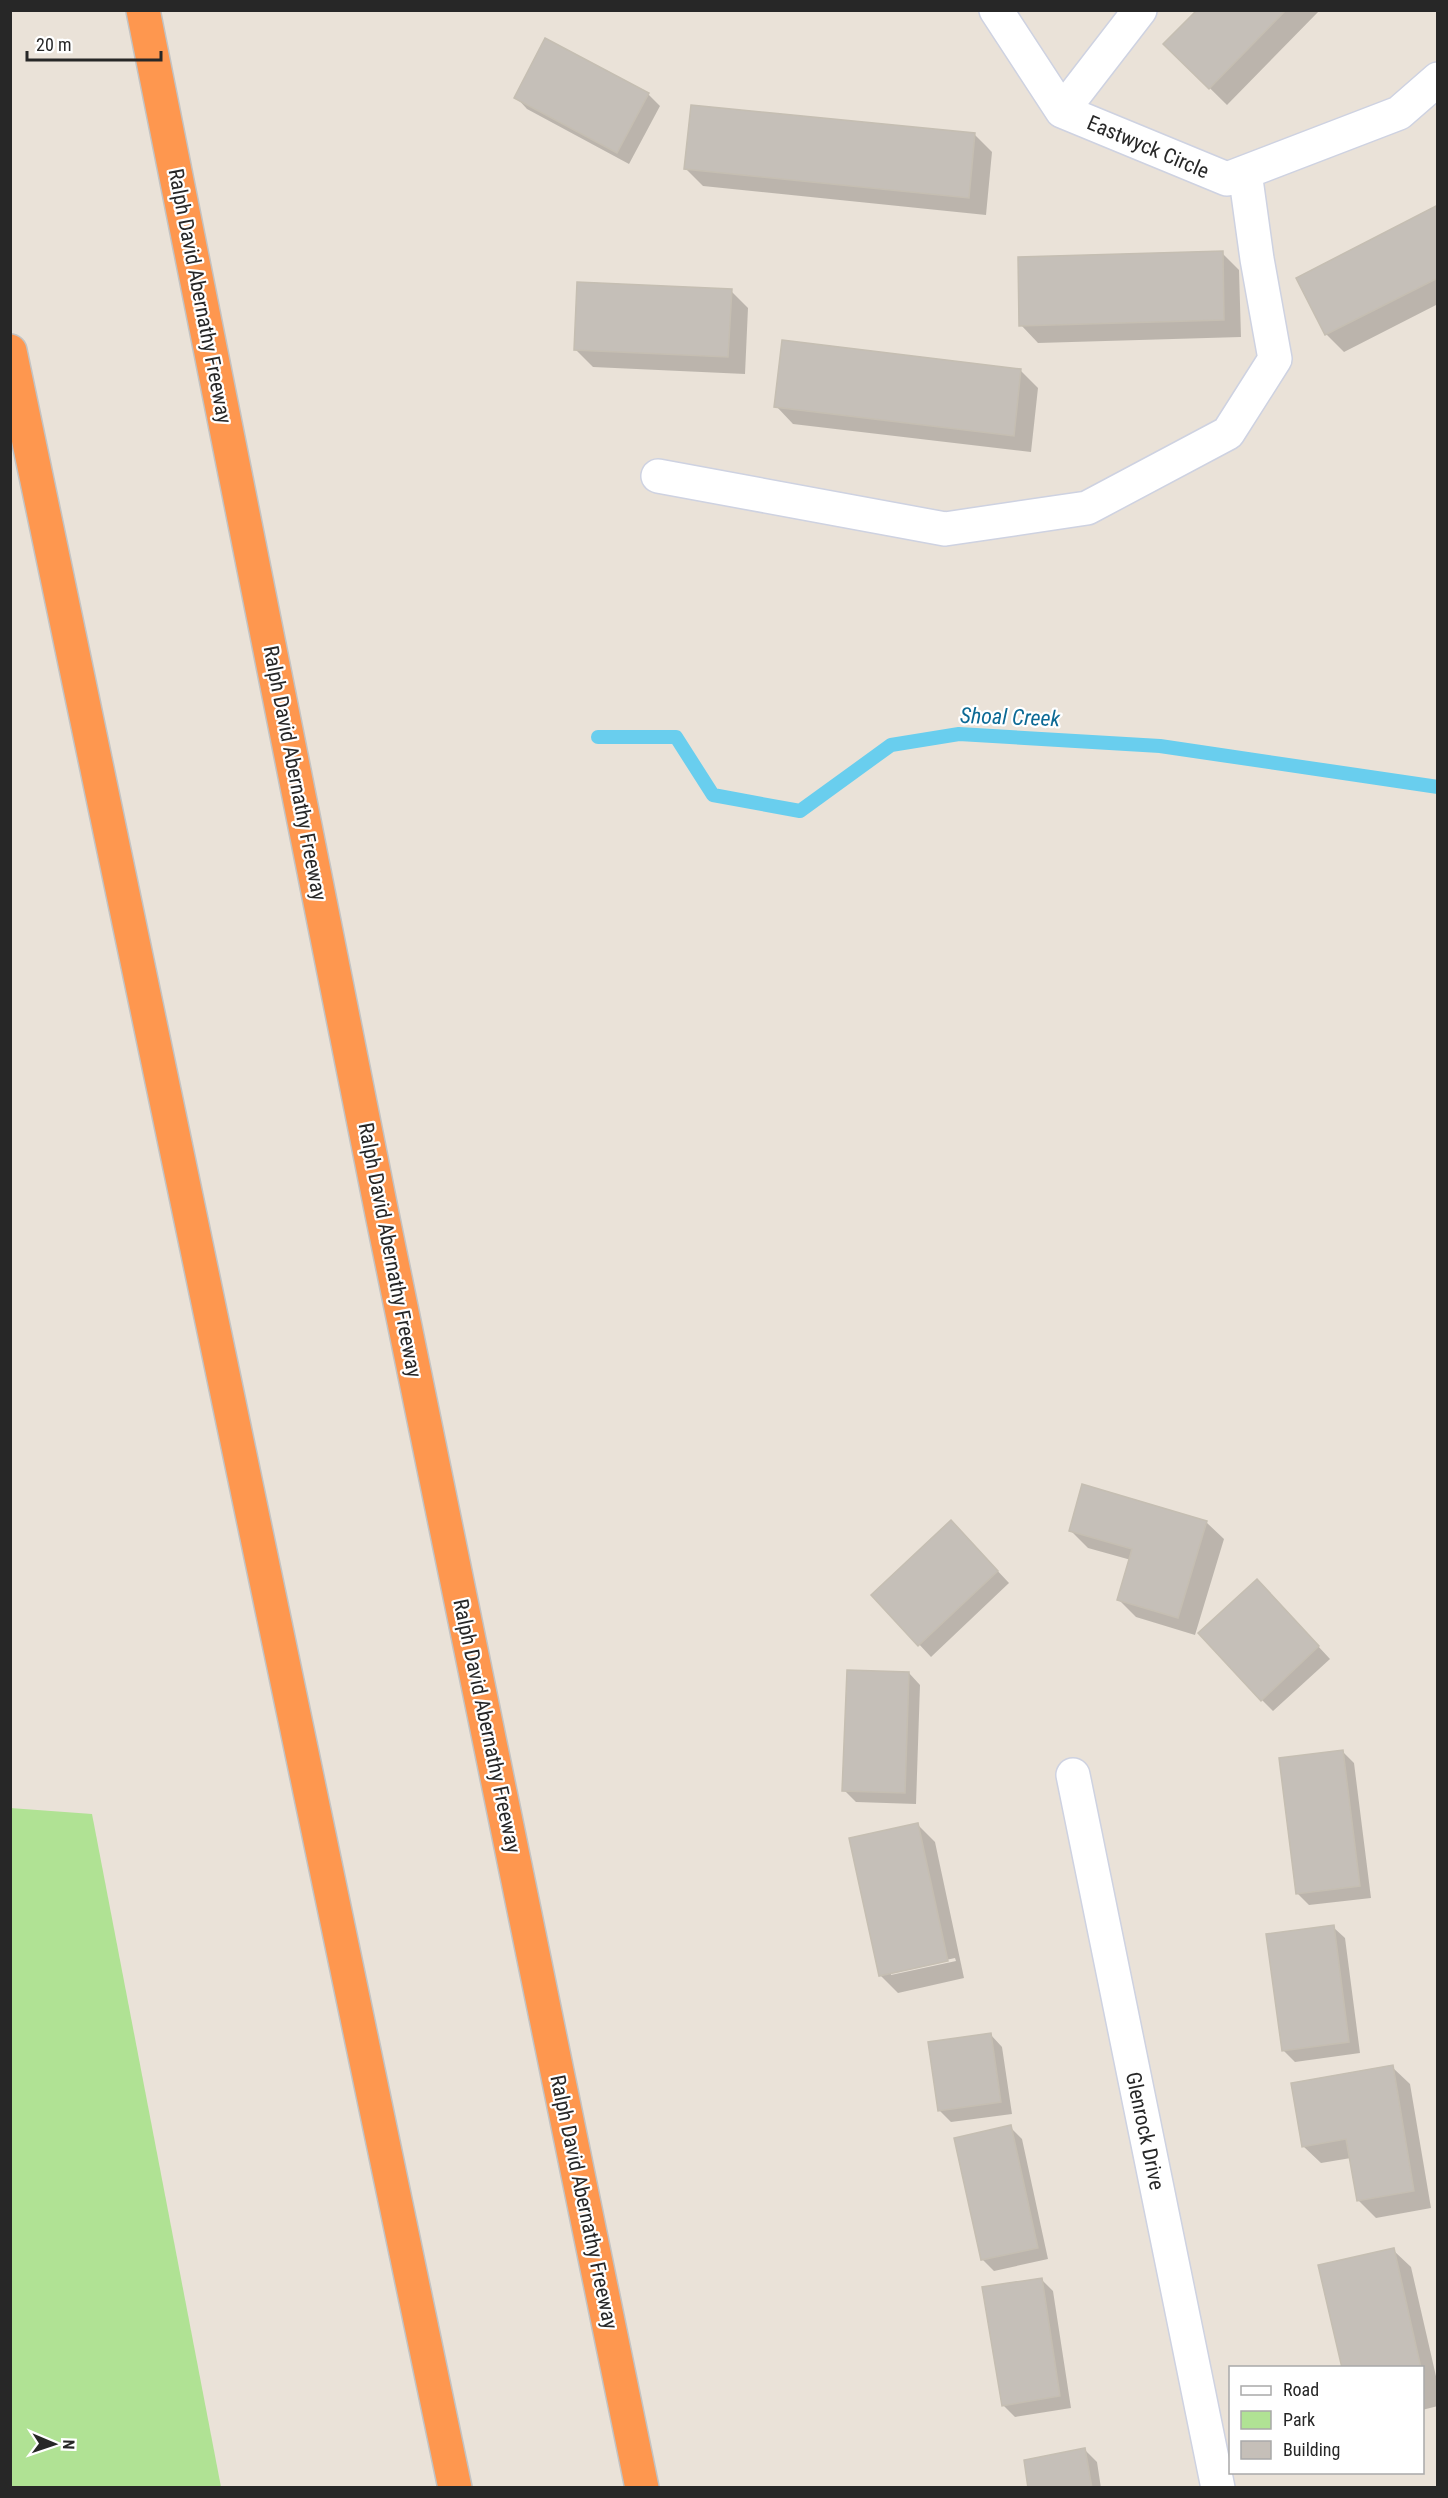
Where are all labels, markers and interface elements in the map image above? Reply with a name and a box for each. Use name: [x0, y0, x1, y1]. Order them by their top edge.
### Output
scale bar: [27, 24, 160, 62]
text: 20 m: [36, 34, 71, 55]
street label: Eastwyck Circle: [1084, 111, 1213, 183]
street label: Ralph David Abernathy Freeway: [163, 167, 237, 426]
street label: Ralph David Abernathy Freeway: [258, 644, 332, 903]
water label: Shoal Creek: [959, 703, 1061, 731]
street label: Ralph David Abernathy Freeway: [353, 1121, 427, 1380]
street label: Ralph David Abernathy Freeway: [448, 1597, 526, 1855]
street label: Glenrock Drive: [1121, 2070, 1169, 2192]
street label: Ralph David Abernathy Freeway: [545, 2073, 623, 2331]
legend: [1229, 2366, 1424, 2474]
text: Road: [1283, 2379, 1319, 2400]
text: Park: [1283, 2409, 1315, 2430]
north arrow: [24, 2414, 84, 2474]
text: N: [59, 2439, 78, 2450]
text: Building: [1283, 2439, 1340, 2460]

